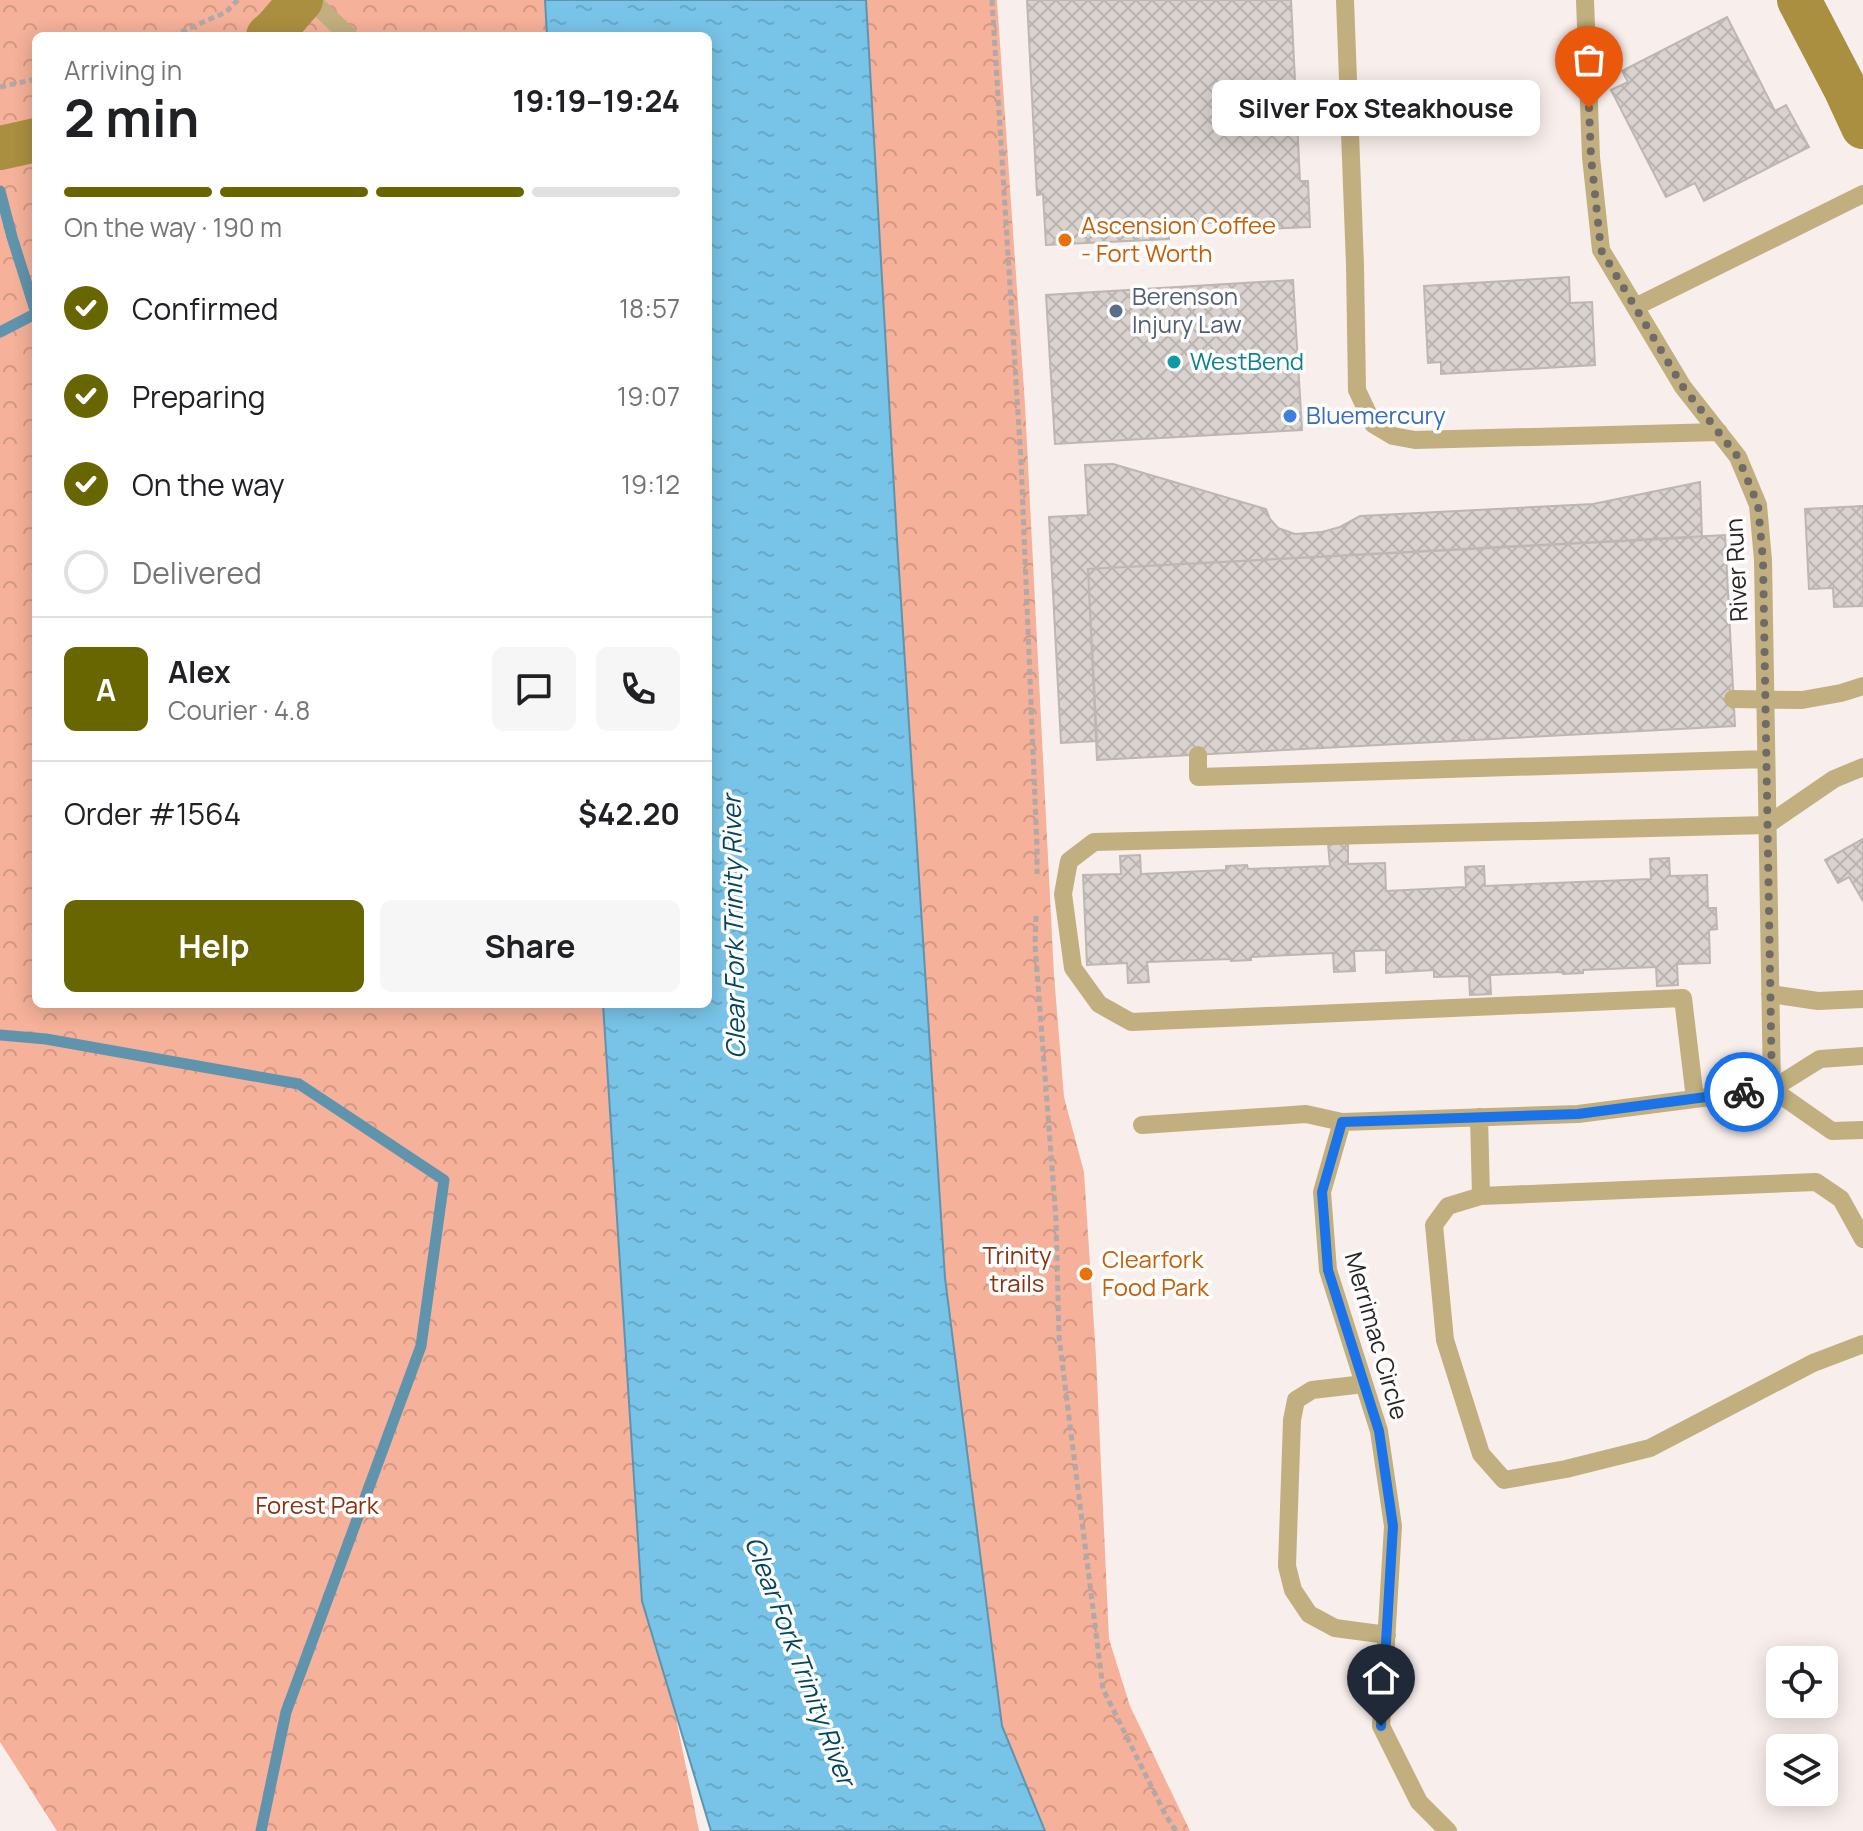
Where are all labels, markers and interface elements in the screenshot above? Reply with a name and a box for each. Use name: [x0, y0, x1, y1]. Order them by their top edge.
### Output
pin: [1555, 26, 1623, 108]
icon: bag: [1567, 38, 1611, 82]
text: Arriving in: [64, 52, 182, 88]
text: 19:19–19:24: [513, 80, 680, 121]
callout: Silver Fox Steakhouse: [1213, 80, 1541, 136]
text: 2 min: [64, 82, 199, 153]
text: Silver Fox Steakhouse: [1238, 90, 1514, 126]
place label: Ascension Coffee - Fort Worth: [1081, 208, 1276, 269]
text: On the way · 190 m: [64, 209, 282, 245]
marker: Ascension Coffee - Fort Worth: [1056, 231, 1074, 249]
place label: Berenson Injury Law: [1132, 279, 1242, 340]
icon: check: [64, 286, 108, 330]
text: Confirmed: [132, 288, 279, 329]
text: 18:57: [619, 290, 680, 326]
marker: Berenson Injury Law: [1107, 302, 1125, 320]
place label: WestBend: [1190, 344, 1304, 377]
marker: WestBend: [1165, 353, 1183, 371]
icon: check: [64, 374, 108, 418]
text: Preparing: [132, 376, 266, 417]
text: 19:07: [617, 378, 680, 414]
place label: Bluemercury: [1306, 398, 1446, 431]
marker: Bluemercury: [1281, 407, 1299, 425]
icon: check: [64, 462, 108, 506]
text: On the way: [132, 464, 285, 505]
text: 19:12: [621, 466, 680, 502]
street label: River Run: [1716, 517, 1755, 623]
text: Delivered: [132, 552, 262, 593]
button: chat: [492, 647, 576, 731]
button: phone: [596, 647, 680, 731]
text: Alex: [168, 651, 231, 692]
text: A: [96, 669, 116, 710]
text: Courier · 4.8: [168, 692, 310, 728]
water label: Clear Fork Trinity River: [713, 791, 753, 1059]
text: Order #1564: [64, 793, 241, 834]
text: $42.20: [578, 793, 680, 834]
button: Help: [64, 900, 364, 992]
button: Share: [380, 900, 680, 992]
courier: [1704, 1052, 1784, 1132]
icon: bike: [1722, 1070, 1766, 1114]
park label: Trinity trails: [982, 1238, 1052, 1299]
place label: Clearfork Food Park: [1102, 1242, 1210, 1303]
street label: Merrimac Circle: [1338, 1248, 1417, 1423]
marker: Clearfork Food Park: [1077, 1265, 1095, 1283]
park label: Forest Park: [255, 1488, 380, 1521]
water label: Clear Fork Trinity River: [737, 1531, 866, 1794]
pin: [1347, 1644, 1415, 1726]
map controls: [1766, 1646, 1838, 1806]
button: locate: [1766, 1646, 1838, 1718]
icon: home: [1359, 1656, 1403, 1700]
button: layers: [1766, 1734, 1838, 1806]

